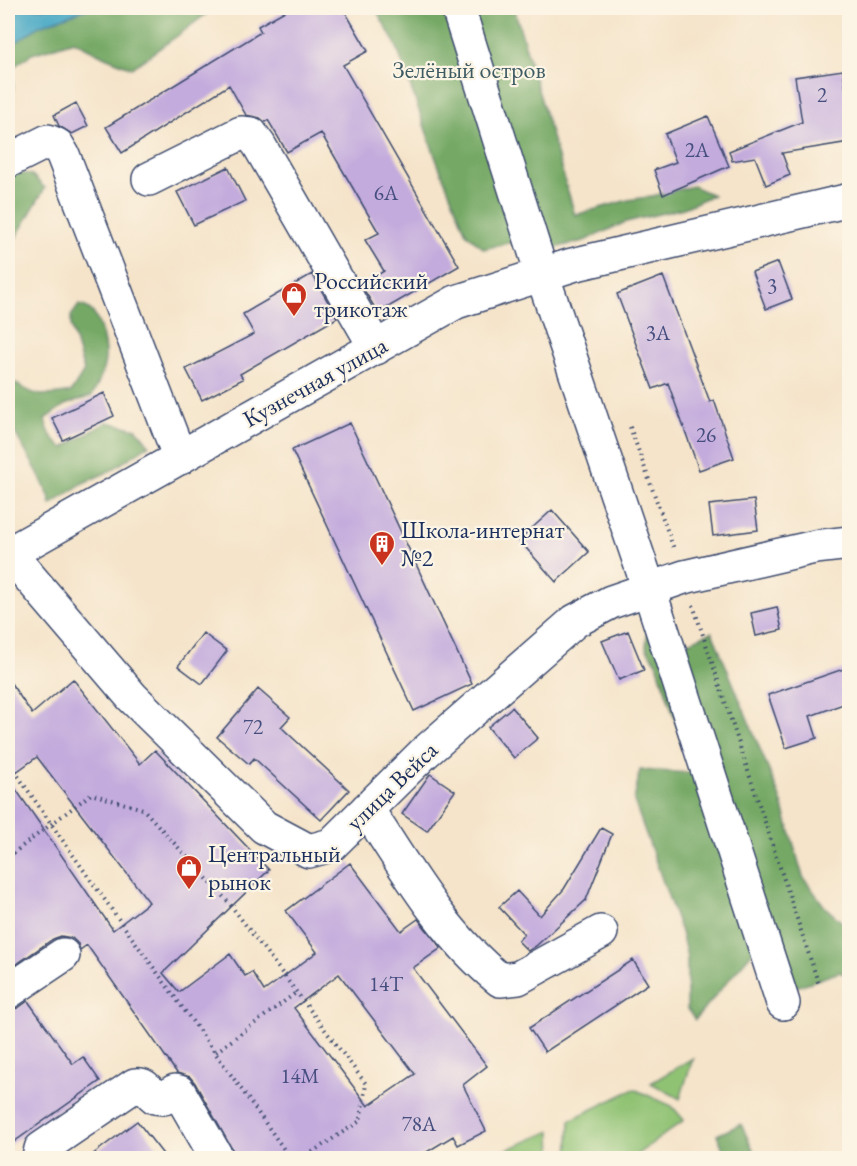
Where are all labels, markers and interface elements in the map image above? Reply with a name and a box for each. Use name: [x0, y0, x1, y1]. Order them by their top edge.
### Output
park label: Зелёный остров: [392, 54, 546, 85]
house number: 2: [817, 81, 827, 108]
house number: 2А: [685, 136, 710, 163]
house number: 6А: [374, 179, 399, 206]
place label: Российский трикотаж: [314, 265, 429, 324]
house number: 3: [767, 272, 777, 299]
shop icon: Российский трикотаж: [279, 280, 309, 318]
house number: 3А: [646, 319, 671, 346]
street label: Кузнечная улица: [237, 329, 393, 434]
house number: 26: [696, 421, 716, 448]
place label: Школа-интернат №2: [401, 514, 565, 573]
building icon: Школа-интернат №2: [367, 529, 397, 567]
house number: 72: [243, 713, 263, 740]
street label: улица Вейса: [339, 734, 444, 837]
place label: Центральный рынок: [208, 838, 341, 897]
shop icon: Центральный рынок: [174, 853, 204, 891]
house number: 14Т: [369, 970, 404, 997]
house number: 14М: [280, 1062, 320, 1089]
house number: 78А: [402, 1110, 437, 1137]

